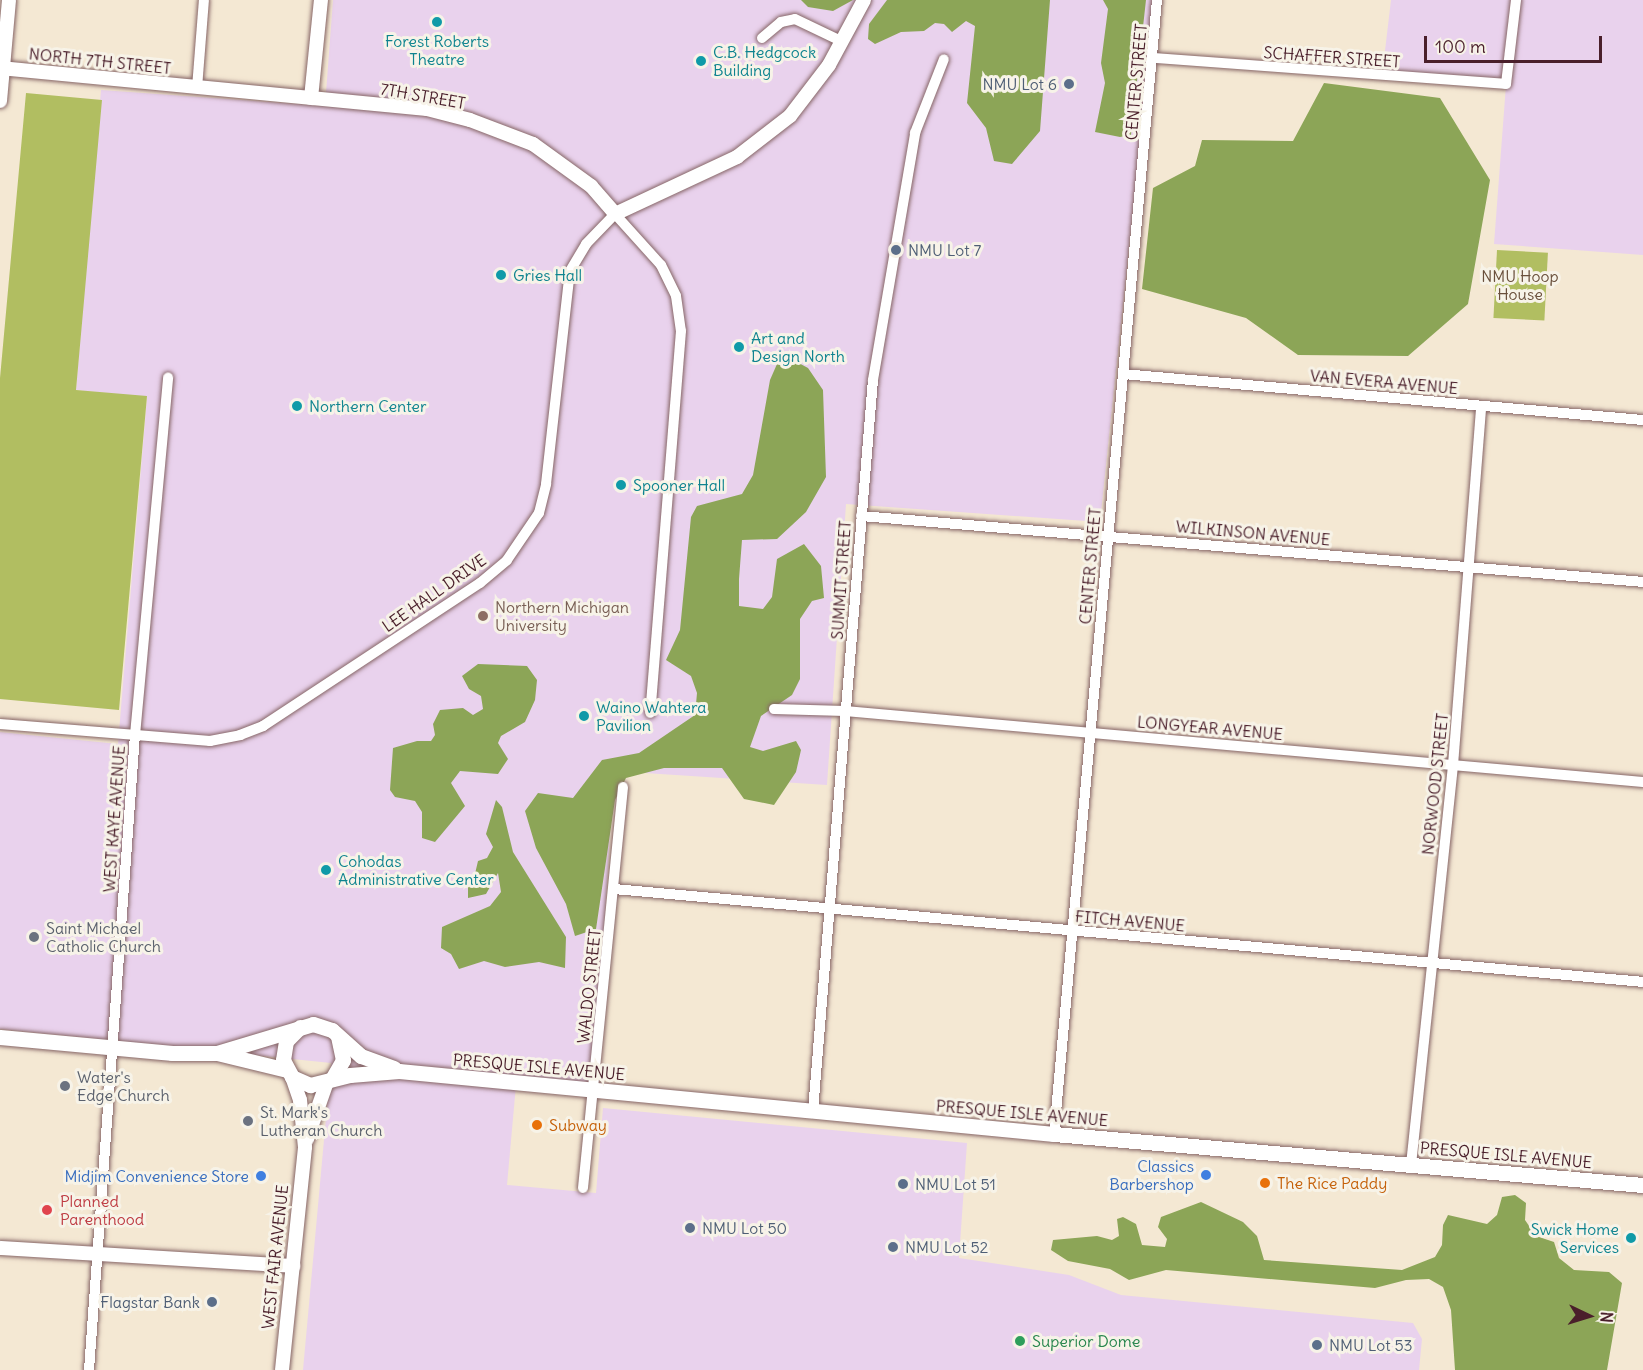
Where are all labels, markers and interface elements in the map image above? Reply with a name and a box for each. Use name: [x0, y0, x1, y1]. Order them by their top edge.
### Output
marker: Forest Roberts Theatre: [430, 15, 444, 29]
street label: CENTER STREET: [1121, 23, 1151, 141]
scale bar: [1427, 24, 1606, 62]
place label: Forest Roberts Theatre: [385, 31, 489, 69]
text: 100 m: [1435, 35, 1486, 58]
place label: C.B. Hedgcock Building: [713, 42, 816, 80]
street label: SCHAFFER STREET: [1263, 43, 1401, 71]
street label: NORTH 7TH STREET: [28, 44, 172, 78]
marker: C.B. Hedgcock Building: [694, 54, 708, 68]
place label: NMU Lot 6: [982, 74, 1057, 94]
marker: NMU Lot 6: [1062, 77, 1076, 91]
street label: 7TH STREET: [379, 79, 467, 113]
place label: NMU Lot 7: [908, 240, 981, 260]
marker: NMU Lot 7: [889, 243, 903, 257]
place label: Gries Hall: [513, 265, 582, 285]
park label: NMU Hoop House: [1481, 266, 1559, 304]
marker: Gries Hall: [494, 268, 508, 282]
place label: Art and Design North: [751, 328, 845, 366]
marker: Art and Design North: [732, 340, 746, 354]
street label: VAN EVERA AVENUE: [1309, 366, 1459, 398]
place label: Northern Center: [309, 396, 427, 416]
marker: Northern Center: [290, 399, 304, 413]
place label: Spooner Hall: [633, 475, 725, 495]
marker: Spooner Hall: [614, 478, 628, 492]
street label: CENTER STREET: [1075, 507, 1105, 625]
street label: WILKINSON AVENUE: [1175, 517, 1331, 549]
street label: SUMMIT STREET: [827, 520, 855, 640]
street label: LEE HALL DRIVE: [378, 550, 490, 636]
place label: Northern Michigan University: [495, 597, 629, 635]
marker: Northern Michigan University: [476, 609, 490, 623]
place label: Waino Wahtera Pavilion: [596, 697, 706, 735]
marker: Waino Wahtera Pavilion: [577, 709, 591, 723]
street label: LONGYEAR AVENUE: [1136, 712, 1284, 744]
street label: NORWOOD STREET: [1418, 712, 1452, 856]
street label: WEST KAYE AVENUE: [99, 745, 129, 893]
place label: Cohodas Administrative Center: [338, 851, 494, 889]
marker: Cohodas Administrative Center: [319, 863, 333, 877]
street label: FITCH AVENUE: [1074, 907, 1186, 935]
place label: Saint Michael Catholic Church: [46, 918, 161, 956]
street label: WALDO STREET: [573, 928, 605, 1044]
marker: Saint Michael Catholic Church: [27, 930, 41, 944]
street label: PRESQUE ISLE AVENUE: [452, 1050, 626, 1084]
place label: Water's Edge Church: [77, 1067, 170, 1105]
marker: Water's Edge Church: [58, 1079, 72, 1093]
street label: PRESQUE ISLE AVENUE: [935, 1096, 1109, 1130]
place label: St. Mark's Lutheran Church: [260, 1102, 382, 1140]
marker: St. Mark's Lutheran Church: [241, 1114, 255, 1128]
place label: Subway: [549, 1115, 607, 1135]
marker: Subway: [530, 1118, 544, 1132]
street label: PRESQUE ISLE AVENUE: [1419, 1138, 1593, 1172]
place label: Classics Barbershop: [1109, 1156, 1194, 1194]
place label: Midjim Convenience Store: [65, 1166, 249, 1186]
marker: Classics Barbershop: [1199, 1168, 1213, 1182]
marker: Midjim Convenience Store: [254, 1169, 268, 1183]
place label: The Rice Paddy: [1277, 1173, 1387, 1193]
place label: NMU Lot 51: [915, 1174, 996, 1194]
marker: The Rice Paddy: [1258, 1176, 1272, 1190]
marker: NMU Lot 51: [896, 1177, 910, 1191]
street label: WEST FAIR AVENUE: [258, 1184, 292, 1330]
place label: Planned Parenthood: [60, 1191, 144, 1229]
marker: Planned Parenthood: [38, 1201, 56, 1219]
place label: NMU Lot 50: [702, 1218, 787, 1238]
place label: Swick Home Services: [1531, 1219, 1619, 1257]
marker: NMU Lot 50: [683, 1221, 697, 1235]
marker: Swick Home Services: [1624, 1231, 1638, 1245]
place label: NMU Lot 52: [905, 1237, 988, 1257]
marker: NMU Lot 52: [886, 1240, 900, 1254]
north arrow: [1559, 1286, 1619, 1346]
place label: Flagstar Bank: [100, 1292, 200, 1312]
marker: Flagstar Bank: [205, 1295, 219, 1309]
text: N: [1597, 1311, 1617, 1323]
place label: Superior Dome: [1032, 1331, 1140, 1351]
marker: Superior Dome: [1013, 1334, 1027, 1348]
place label: NMU Lot 53: [1329, 1335, 1413, 1355]
marker: NMU Lot 53: [1310, 1338, 1324, 1352]

